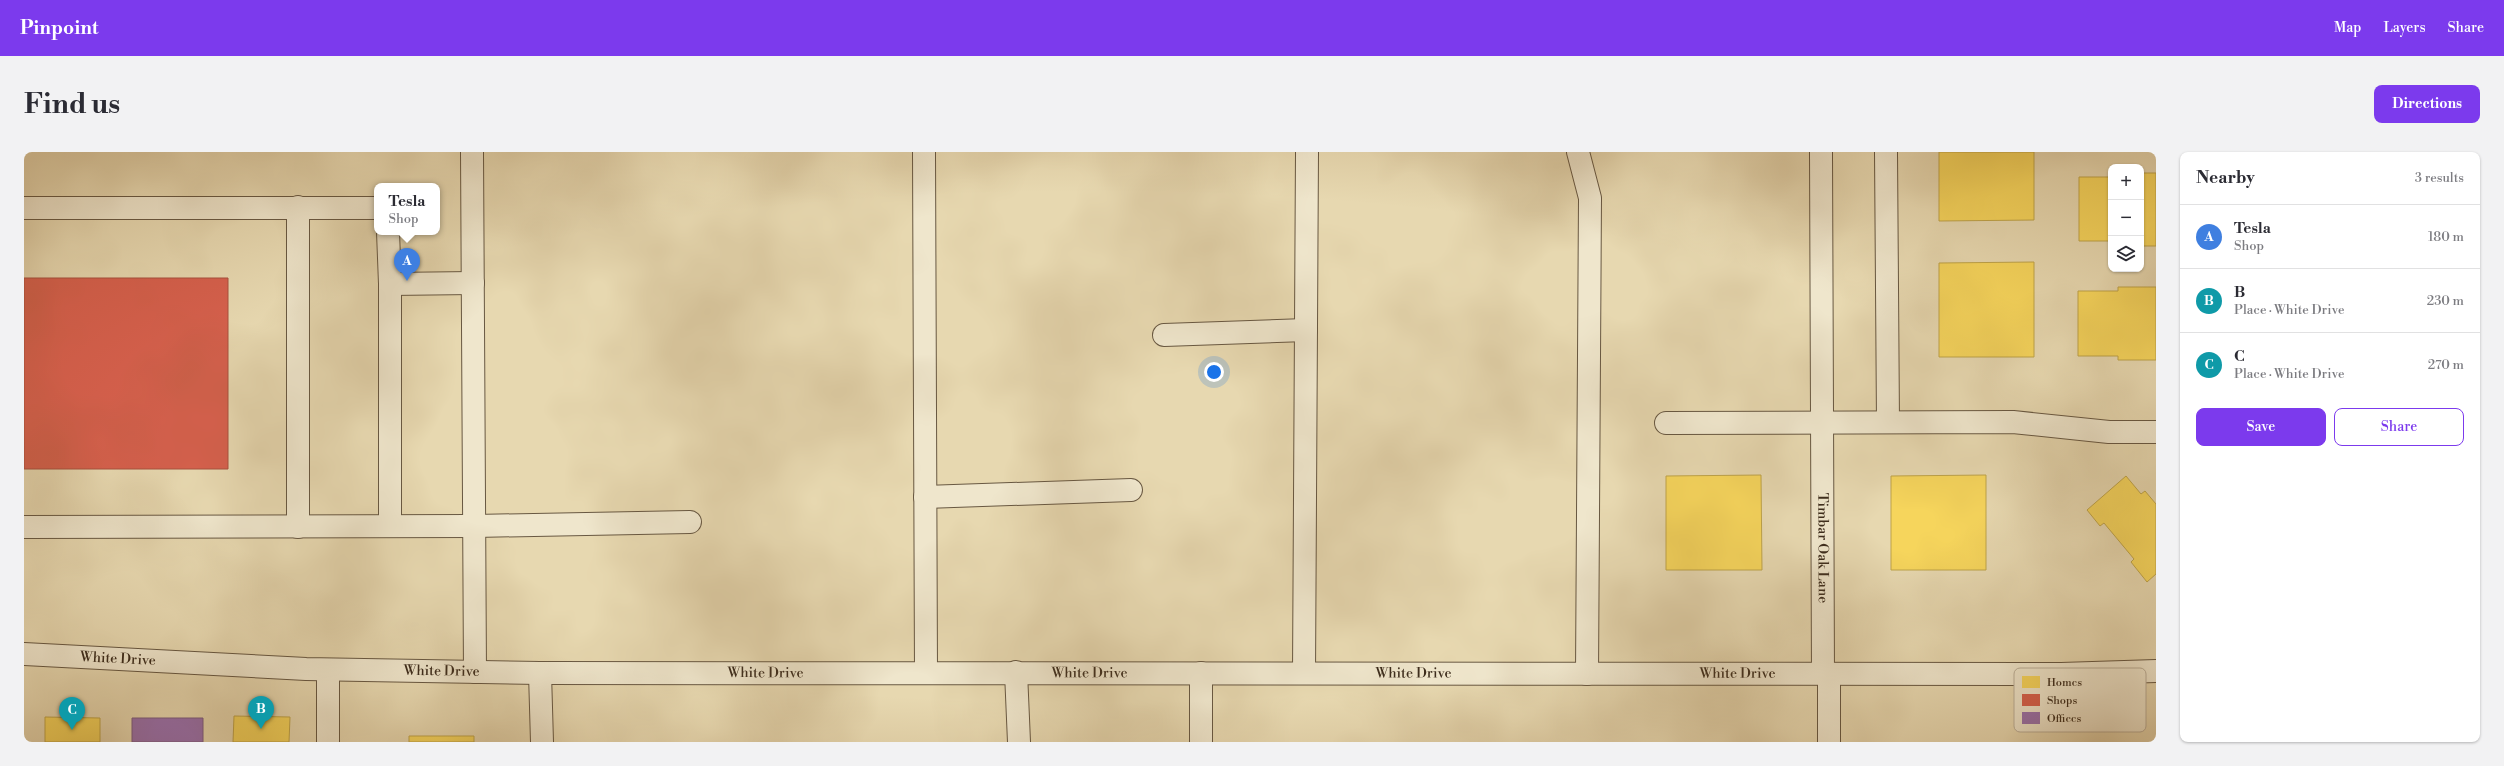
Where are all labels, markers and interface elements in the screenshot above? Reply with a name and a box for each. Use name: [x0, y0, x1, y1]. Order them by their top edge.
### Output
text: Pinpoint: [20, 16, 99, 40]
text: Map: [2334, 19, 2361, 37]
text: Layers: [2383, 19, 2426, 37]
text: Share: [2448, 19, 2484, 37]
button: Directions: [2374, 85, 2480, 123]
text: Find us: [24, 87, 120, 122]
map controls: [2108, 164, 2144, 272]
button: +: [2108, 164, 2144, 200]
text: Nearby: [2196, 167, 2255, 189]
text: 3 results: [2415, 170, 2464, 186]
popup: [374, 183, 440, 235]
text: Tesla: [389, 192, 425, 211]
button: −: [2108, 200, 2144, 236]
text: Shop: [389, 211, 419, 227]
text: Tesla: [2234, 219, 2271, 238]
text: A: [2204, 229, 2214, 245]
text: 180 m: [2428, 229, 2464, 245]
button: layers: [2108, 236, 2144, 272]
text: Shop: [2234, 238, 2264, 254]
pin: A: [394, 248, 420, 281]
text: B: [2234, 283, 2245, 302]
text: B: [2204, 293, 2214, 309]
text: 230 m: [2427, 293, 2464, 309]
text: Place · White Drive: [2234, 302, 2344, 318]
text: C: [2234, 347, 2245, 366]
text: C: [2204, 357, 2214, 373]
text: 270 m: [2428, 357, 2464, 373]
your location: [1204, 362, 1224, 382]
text: Place · White Drive: [2234, 366, 2344, 382]
button: Save: [2196, 408, 2326, 446]
button: Share: [2334, 408, 2464, 446]
street label: Timbar Oak Lane: [1813, 493, 1832, 603]
street label: White Drive: [78, 648, 156, 670]
street label: White Drive: [402, 662, 480, 681]
street label: White Drive: [727, 664, 804, 682]
street label: White Drive: [1051, 664, 1128, 682]
street label: White Drive: [1375, 665, 1452, 683]
street label: White Drive: [1699, 665, 1776, 683]
legend: [2014, 668, 2146, 732]
text: Homes: [2047, 676, 2082, 690]
text: Shops: [2047, 694, 2077, 708]
pin: B: [248, 696, 274, 729]
pin: C: [59, 697, 85, 730]
text: Offices: [2047, 712, 2082, 726]

